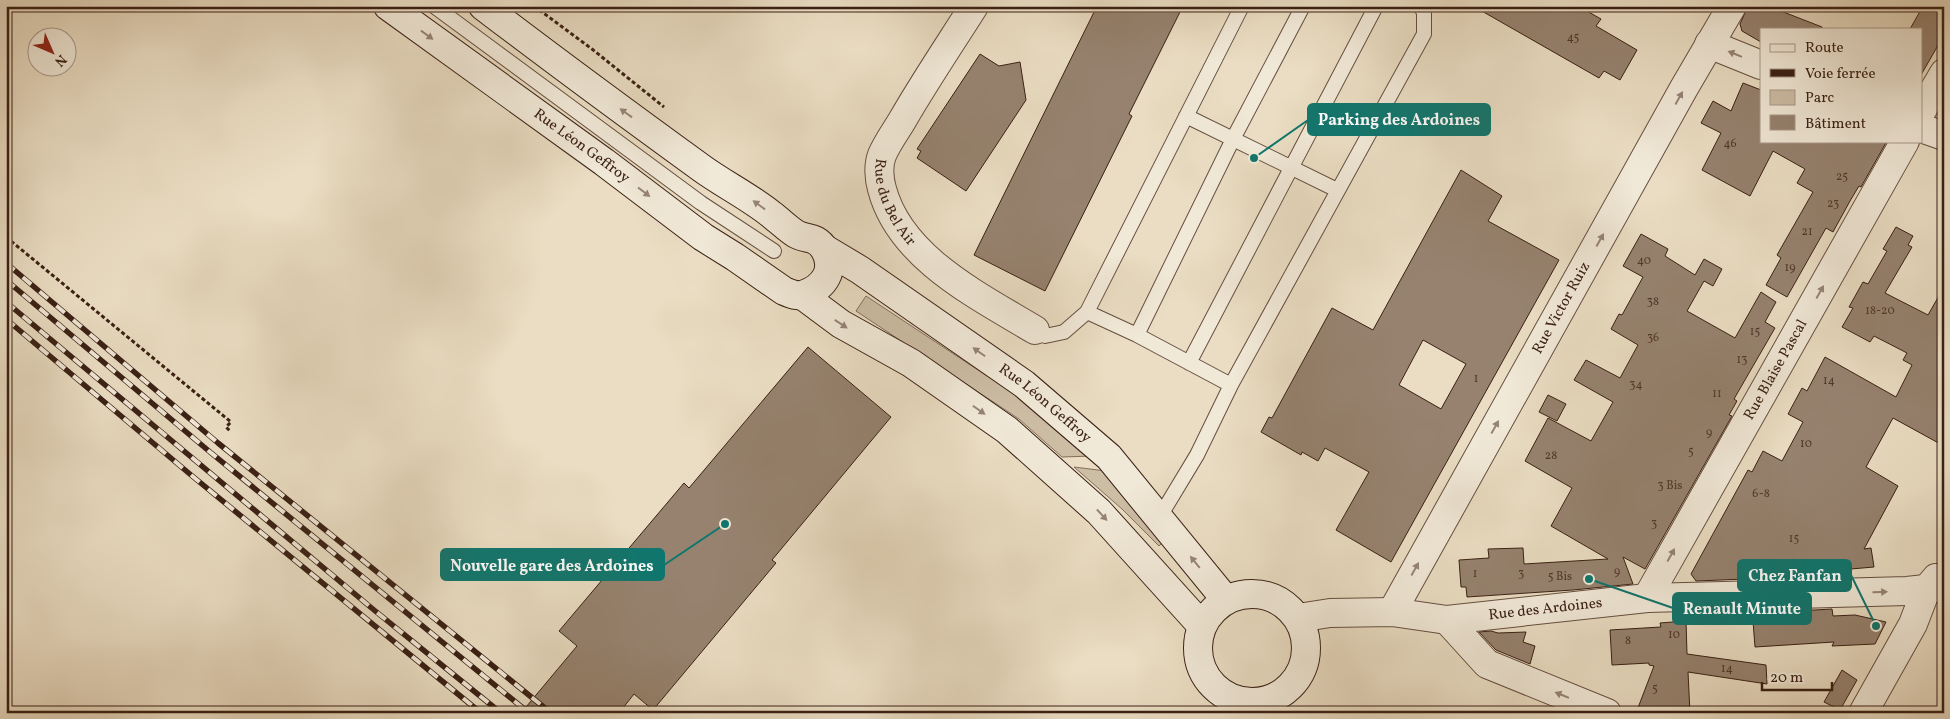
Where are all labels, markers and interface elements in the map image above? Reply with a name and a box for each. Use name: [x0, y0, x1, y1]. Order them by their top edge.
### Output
north arrow: [28, 28, 78, 78]
legend: [1760, 28, 1922, 142]
one-way arrow: [420, 30, 434, 40]
house number: 45: [1567, 30, 1580, 46]
text: Route: [1805, 38, 1844, 59]
text: N: [50, 50, 70, 70]
one-way arrow: [1728, 50, 1742, 58]
text: Voie ferrée: [1805, 64, 1876, 85]
text: Parc: [1805, 88, 1834, 109]
one-way arrow: [1675, 90, 1683, 105]
street label: Rue Léon Geffroy: [529, 104, 634, 188]
callout: Parking des Ardoines: [1308, 104, 1490, 135]
one-way arrow: [619, 108, 633, 118]
text: Parking des Ardoines: [1318, 110, 1480, 132]
text: Bâtiment: [1805, 114, 1866, 135]
house number: 46: [1723, 136, 1737, 152]
street label: Rue du Bel Air: [869, 157, 921, 251]
house number: 25: [1836, 169, 1848, 185]
one-way arrow: [637, 187, 651, 197]
house number: 23: [1827, 196, 1839, 212]
one-way arrow: [753, 200, 766, 210]
house number: 21: [1801, 224, 1813, 240]
one-way arrow: [1595, 233, 1604, 246]
house number: 40: [1637, 253, 1651, 269]
street label: Rue Victor Ruiz: [1527, 258, 1595, 358]
house number: 19: [1785, 260, 1795, 276]
one-way arrow: [1816, 285, 1824, 299]
house number: 38: [1647, 294, 1659, 310]
house number: 18-20: [1865, 303, 1895, 319]
street label: Rue Blaise Pascal: [1739, 316, 1813, 424]
one-way arrow: [834, 319, 848, 329]
house number: 15: [1750, 324, 1760, 340]
house number: 36: [1647, 330, 1659, 346]
one-way arrow: [972, 347, 986, 357]
house number: 13: [1737, 352, 1747, 368]
street label: Rue Léon Geffroy: [994, 359, 1096, 448]
house number: 1: [1474, 371, 1478, 387]
house number: 14: [1823, 373, 1835, 389]
house number: 34: [1629, 377, 1643, 393]
house number: 11: [1712, 386, 1722, 402]
one-way arrow: [972, 405, 986, 415]
one-way arrow: [1490, 421, 1499, 434]
house number: 9: [1706, 425, 1712, 441]
house number: 10: [1800, 436, 1812, 452]
house number: 5: [1688, 444, 1694, 460]
house number: 28: [1545, 448, 1557, 464]
house number: 3 Bis: [1658, 478, 1682, 494]
house number: 6-8: [1752, 486, 1770, 502]
one-way arrow: [1096, 509, 1108, 521]
house number: 3: [1651, 516, 1657, 532]
house number: 15: [1789, 531, 1799, 547]
one-way arrow: [1667, 548, 1675, 563]
callout: Nouvelle gare des Ardoines: [441, 549, 664, 580]
text: Nouvelle gare des Ardoines: [450, 556, 654, 578]
one-way arrow: [1190, 556, 1201, 569]
callout: Chez Fanfan: [1738, 560, 1851, 591]
one-way arrow: [1411, 562, 1420, 576]
house number: 9: [1614, 564, 1620, 580]
house number: 1: [1473, 566, 1477, 582]
house number: 3: [1518, 566, 1524, 582]
text: Chez Fanfan: [1748, 566, 1842, 588]
house number: 5 Bis: [1548, 569, 1572, 585]
one-way arrow: [1872, 588, 1888, 596]
street label: Rue des Ardoines: [1488, 592, 1603, 626]
callout: Renault Minute: [1673, 593, 1811, 624]
text: Renault Minute: [1683, 599, 1801, 621]
house number: 10: [1668, 627, 1680, 643]
house number: 8: [1625, 633, 1631, 649]
scale bar: [1762, 659, 1832, 691]
house number: 14: [1721, 661, 1733, 677]
text: 20 m: [1770, 668, 1803, 689]
house number: 5: [1652, 681, 1658, 697]
one-way arrow: [1555, 690, 1569, 698]

